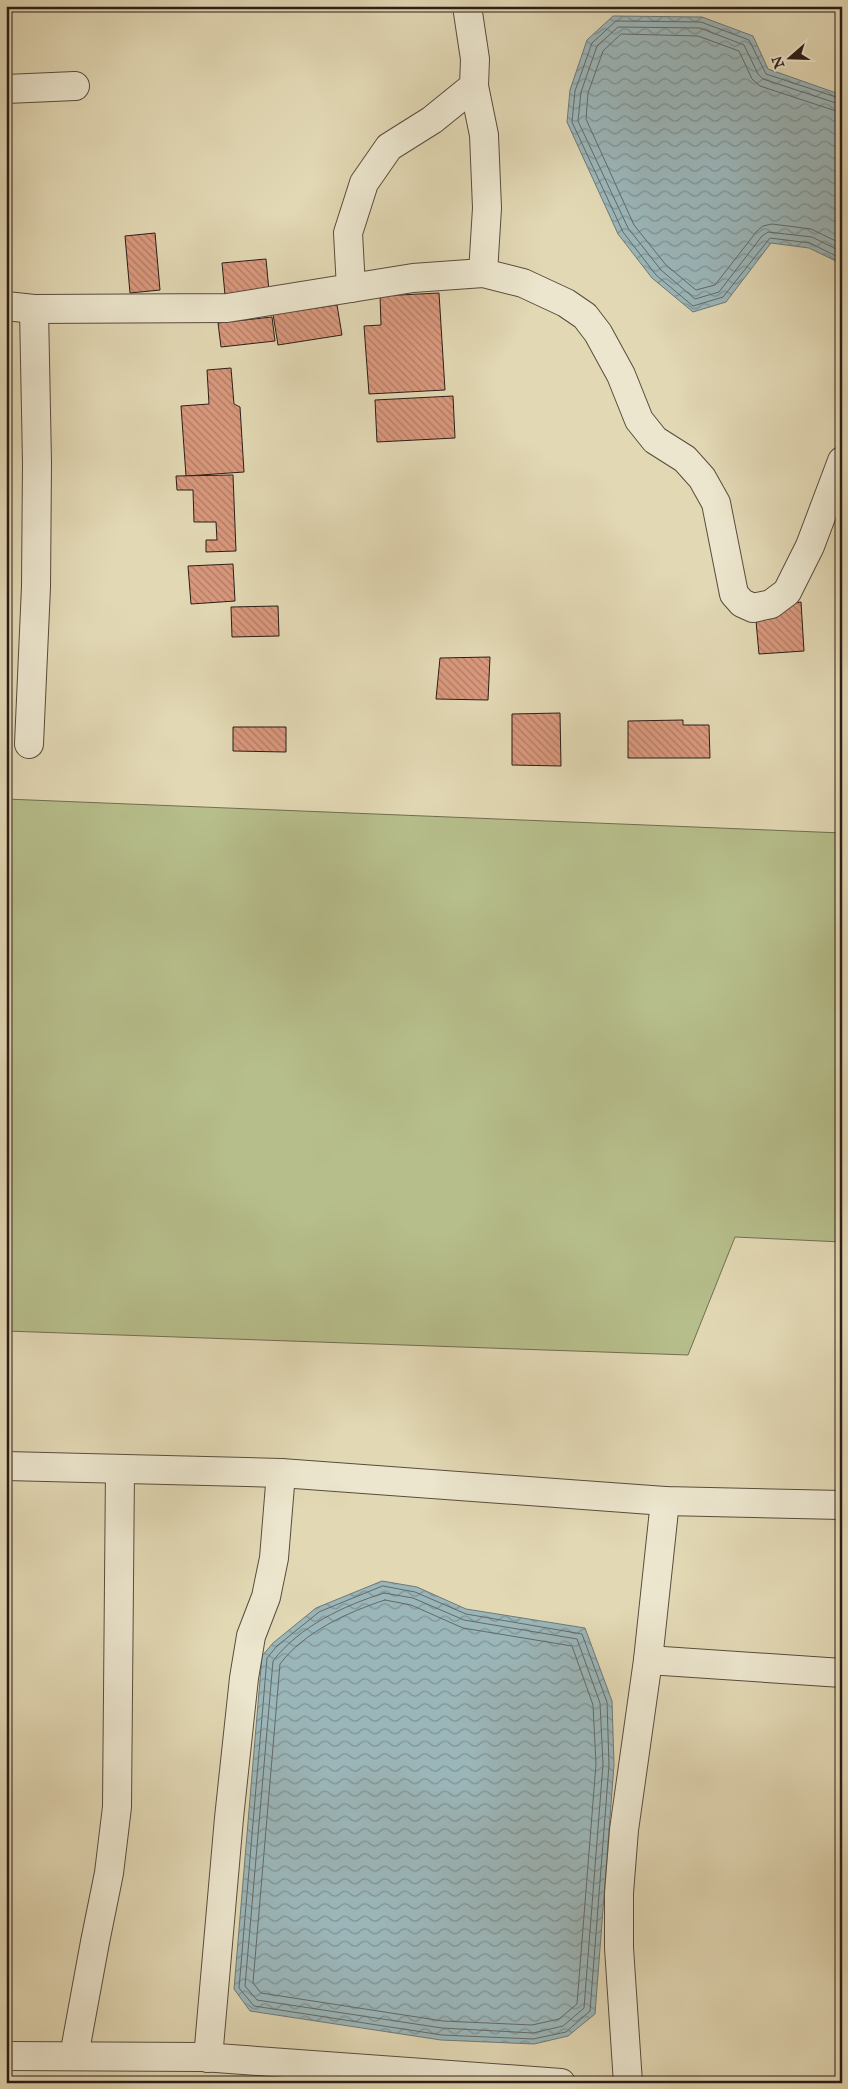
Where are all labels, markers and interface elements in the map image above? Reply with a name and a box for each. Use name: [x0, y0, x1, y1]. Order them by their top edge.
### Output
north arrow: [766, 32, 816, 82]
text: N: [768, 54, 788, 71]

